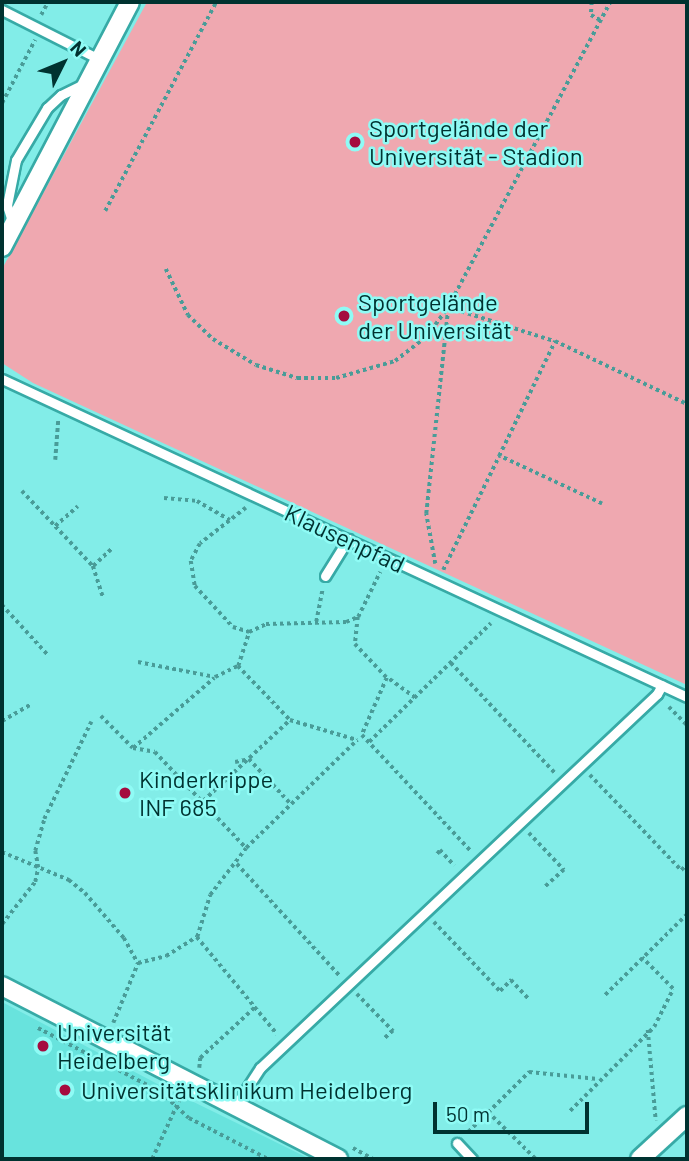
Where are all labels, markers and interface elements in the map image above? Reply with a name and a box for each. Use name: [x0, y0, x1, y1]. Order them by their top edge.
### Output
north arrow: [28, 28, 98, 98]
text: N: [66, 36, 91, 61]
place label: Sportgelände der Universität - Stadion: [369, 114, 583, 170]
marker: Sportgelände der Universität - Stadion: [347, 134, 363, 150]
place label: Sportgelände der Universität: [358, 288, 512, 344]
marker: Sportgelände der Universität: [336, 308, 352, 324]
street label: Klausenpfad: [280, 498, 410, 578]
place label: Kinderkrippe INF 685: [139, 765, 273, 821]
marker: Kinderkrippe INF 685: [117, 785, 133, 801]
place label: Universität Heidelberg: [57, 1018, 171, 1074]
marker: Universität Heidelberg: [35, 1038, 51, 1054]
place label: Universitätsklinikum Heidelberg: [81, 1076, 412, 1104]
marker: Universitätsklinikum Heidelberg: [55, 1080, 75, 1100]
scale bar: [437, 1088, 593, 1132]
text: 50 m: [446, 1101, 490, 1126]

